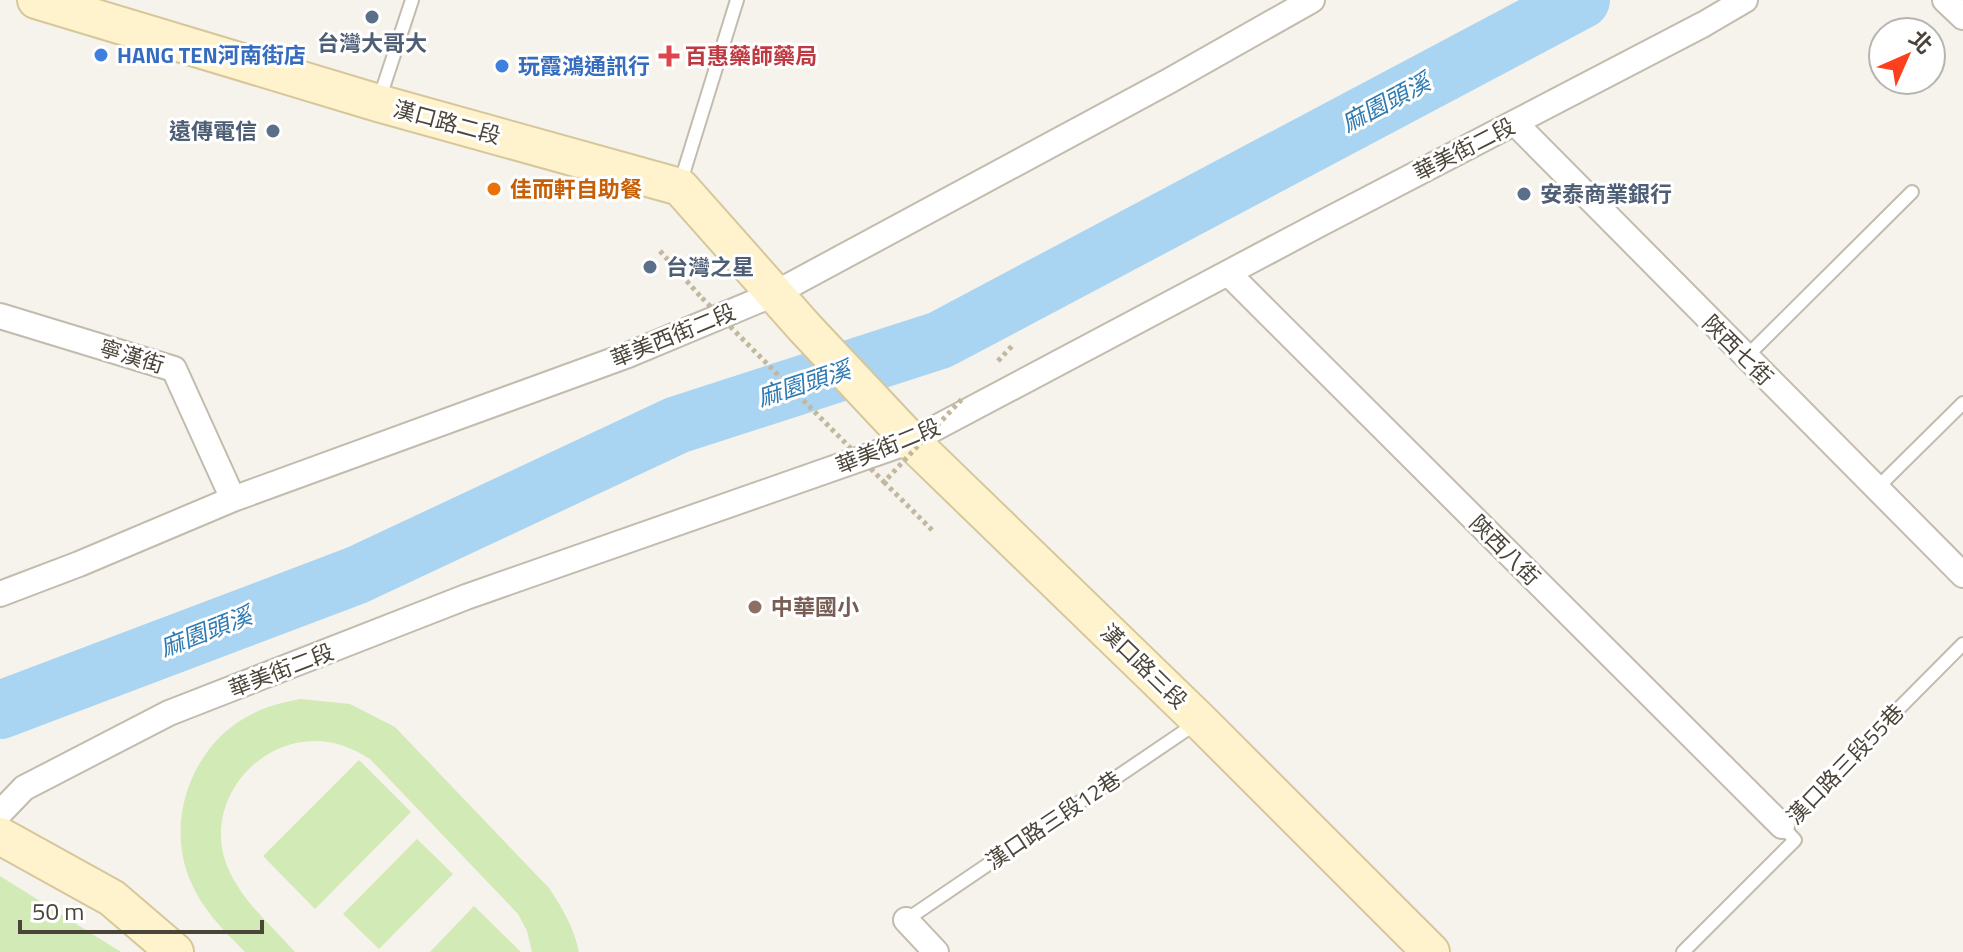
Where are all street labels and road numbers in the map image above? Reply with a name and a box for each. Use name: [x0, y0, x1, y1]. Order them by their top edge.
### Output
street label: 漢口路二段: [389, 91, 505, 153]
street label: 華美街二段: [1407, 109, 1521, 189]
street label: 華美西街二段: [605, 295, 741, 375]
street label: 陜西七街: [1695, 307, 1781, 393]
street label: 寧漢街: [95, 330, 169, 382]
street label: 華美街二段: [831, 410, 945, 482]
street label: 陝西八街: [1462, 507, 1548, 593]
street label: 漢口路三段: [1093, 616, 1195, 716]
street label: 華美街二段: [224, 634, 338, 706]
street label: 漢口路三段55巷: [1778, 696, 1912, 832]
street label: 漢口路三段12巷: [979, 762, 1127, 878]

